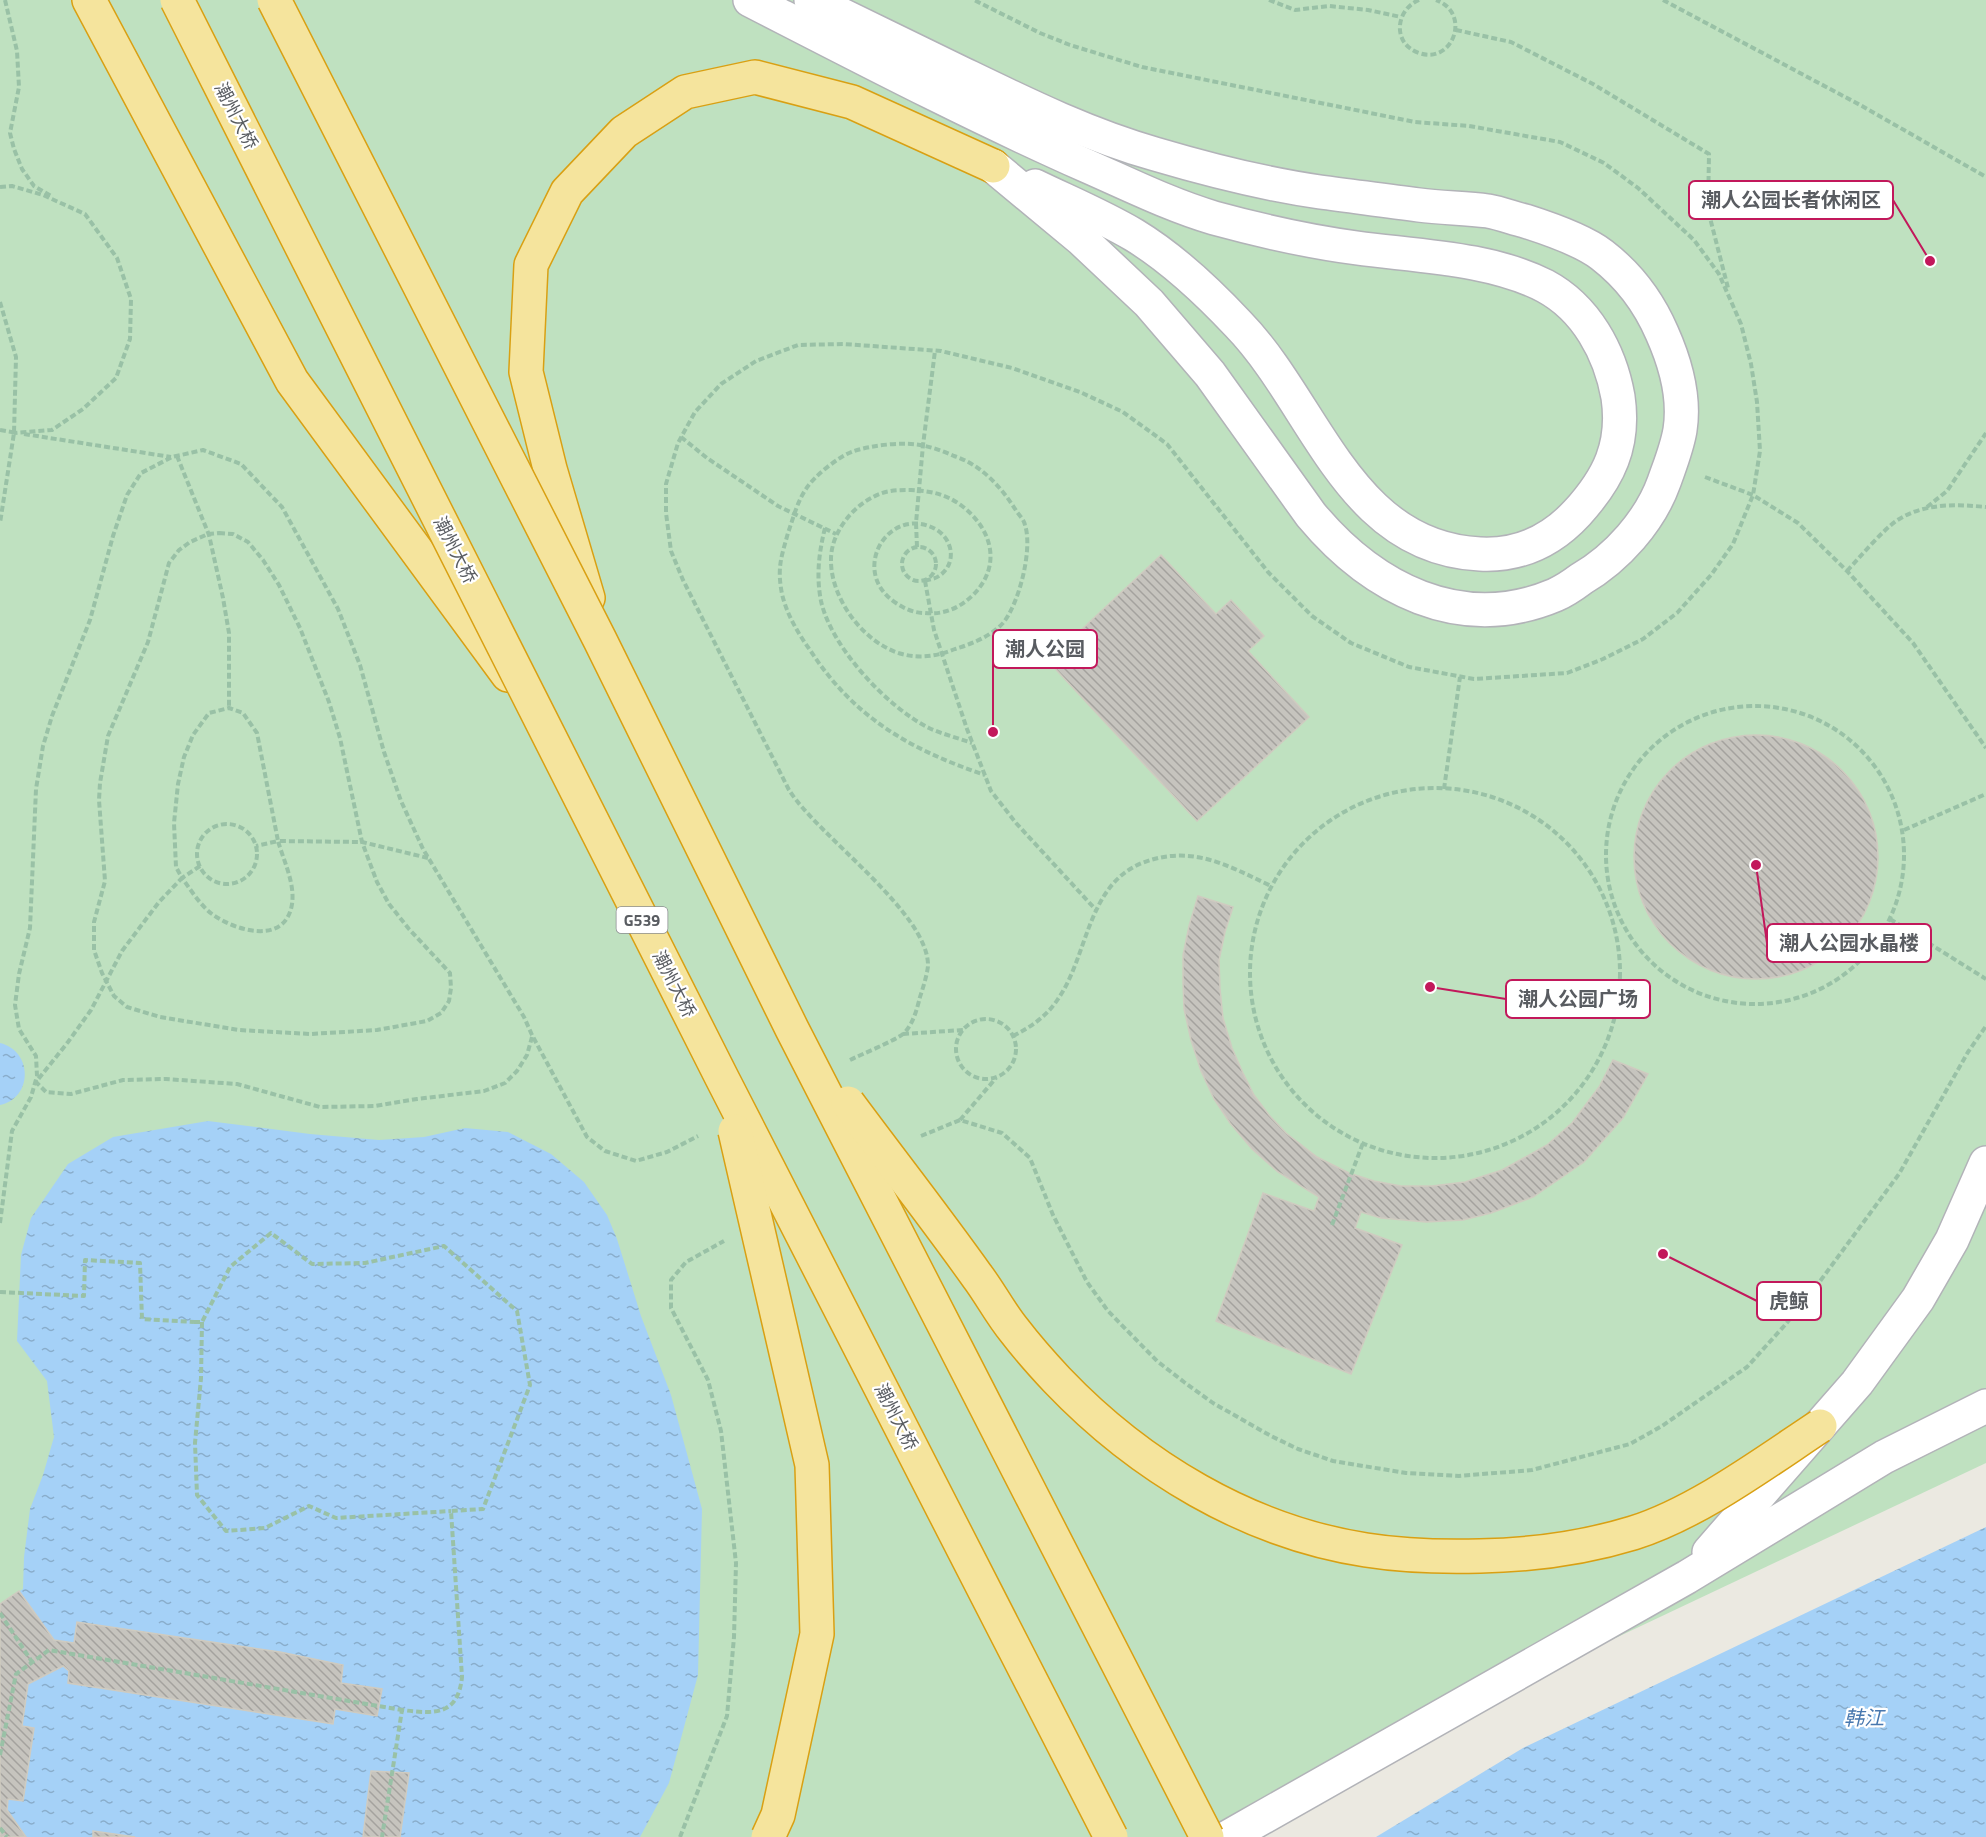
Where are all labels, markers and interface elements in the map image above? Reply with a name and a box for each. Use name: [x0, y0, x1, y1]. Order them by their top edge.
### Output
street label: 潮州大桥: [208, 78, 265, 154]
callout: 潮人公园长者休闲区: [1689, 181, 1893, 219]
text: 潮人公园长者休闲区: [1701, 184, 1881, 215]
street label: 潮州大桥: [427, 512, 484, 588]
callout: 潮人公园: [993, 630, 1097, 668]
text: 潮人公园: [1005, 633, 1085, 664]
road number: G539: [616, 907, 668, 933]
callout: 潮人公园水晶楼: [1767, 924, 1931, 962]
text: 潮人公园水晶楼: [1779, 927, 1919, 958]
street label: 潮州大桥: [646, 946, 703, 1022]
callout: 潮人公园广场: [1506, 980, 1650, 1018]
text: 潮人公园广场: [1518, 983, 1638, 1014]
callout: 虎鲸: [1757, 1282, 1821, 1320]
text: 虎鲸: [1769, 1285, 1809, 1316]
street label: 潮州大桥: [868, 1379, 925, 1455]
water label: 韩江: [1844, 1702, 1886, 1733]

